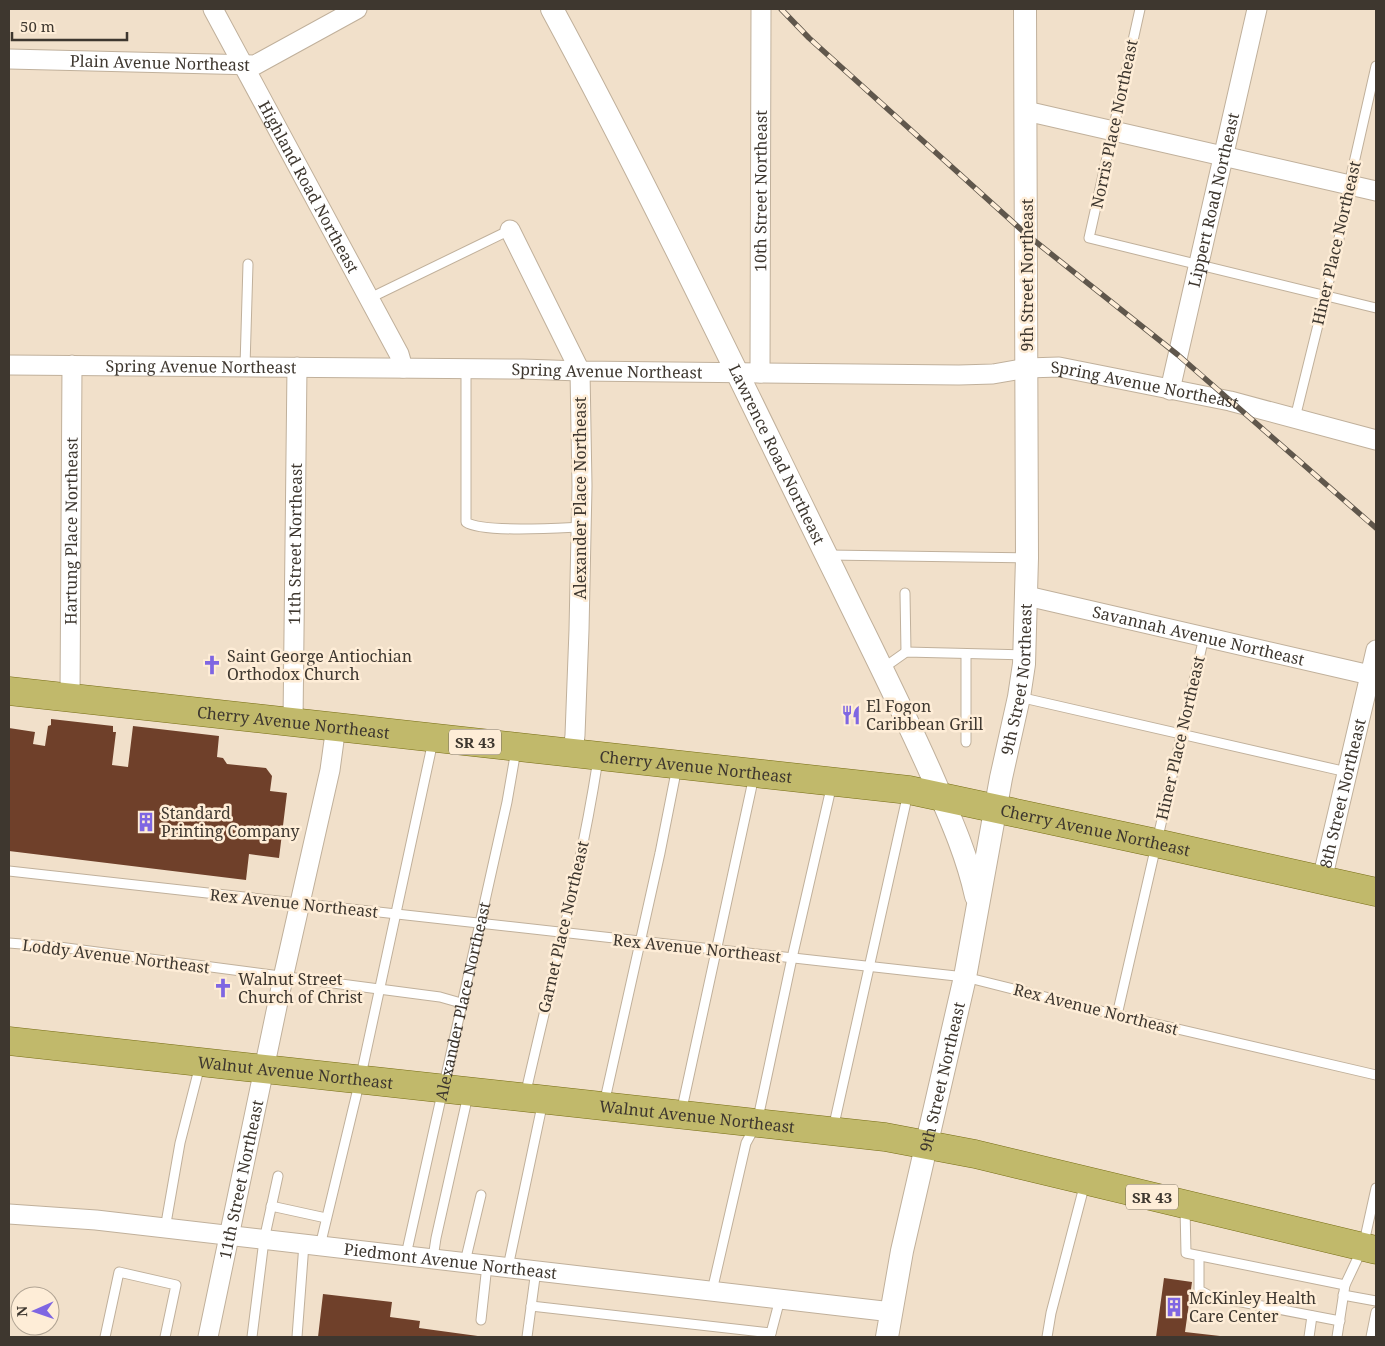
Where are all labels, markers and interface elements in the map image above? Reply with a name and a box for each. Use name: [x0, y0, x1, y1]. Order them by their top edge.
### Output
scale bar: [12, 10, 128, 42]
text: 50 m: [20, 16, 55, 36]
street label: Norris Place Northeast: [1085, 37, 1143, 211]
street label: Plain Avenue Northeast: [70, 49, 251, 76]
street label: Highland Road Northeast: [253, 97, 364, 277]
street label: 10th Street Northeast: [749, 110, 772, 272]
street label: Lippert Road Northeast: [1183, 110, 1244, 289]
street label: Hiner Place Northeast: [1306, 158, 1366, 327]
street label: 9th Street Northeast: [1016, 198, 1038, 351]
street label: Spring Avenue Northeast: [105, 355, 297, 378]
street label: Spring Avenue Northeast: [1051, 356, 1241, 414]
street label: Spring Avenue Northeast: [511, 358, 703, 383]
street label: Lawrence Road Northeast: [724, 361, 830, 548]
street label: Alexander Place Northeast: [569, 396, 591, 599]
street label: Hartung Place Northeast: [59, 437, 83, 625]
street label: 11th Street Northeast: [283, 463, 307, 625]
street label: Savannah Avenue Northeast: [1090, 600, 1307, 671]
street label: 9th Street Northeast: [995, 603, 1037, 757]
place label: Saint George Antiochian Orthodox Church: [227, 645, 412, 685]
street label: Hiner Place Northeast: [1150, 653, 1210, 822]
church icon: Saint George Antiochian Orthodox Church: [201, 654, 223, 676]
place label: El Fogon Caribbean Grill: [866, 695, 983, 735]
street label: Cherry Avenue Northeast: [196, 701, 391, 744]
restaurant icon: El Fogon Caribbean Grill: [840, 704, 862, 726]
street label: 8th Street Northeast: [1314, 716, 1371, 870]
road number: SR 43: [449, 730, 501, 754]
street label: Cherry Avenue Northeast: [598, 745, 794, 788]
street label: Cherry Avenue Northeast: [998, 799, 1193, 861]
place label: Standard Printing Company: [161, 802, 300, 842]
building icon: Standard Printing Company: [135, 811, 157, 833]
street label: Garnet Place Northeast: [532, 838, 594, 1015]
street label: Rex Avenue Northeast: [209, 883, 380, 923]
street label: Alexander Place Northeast: [430, 899, 495, 1103]
street label: Rex Avenue Northeast: [612, 928, 783, 968]
street label: Loddy Avenue Northeast: [21, 934, 211, 978]
place label: Walnut Street Church of Christ: [238, 968, 363, 1008]
church icon: Walnut Street Church of Christ: [212, 977, 234, 999]
street label: Rex Avenue Northeast: [1011, 978, 1181, 1040]
street label: 9th Street Northeast: [914, 999, 970, 1154]
street label: Walnut Avenue Northeast: [196, 1051, 395, 1094]
street label: Walnut Avenue Northeast: [598, 1095, 796, 1138]
street label: 11th Street Northeast: [214, 1098, 268, 1261]
road number: SR 43: [1126, 1184, 1178, 1210]
street label: Piedmont Avenue Northeast: [343, 1238, 559, 1284]
north arrow: [10, 1286, 60, 1336]
place label: McKinley Health Care Center: [1189, 1287, 1316, 1327]
building icon: McKinley Health Care Center: [1163, 1296, 1185, 1318]
text: N: [12, 1306, 31, 1317]

